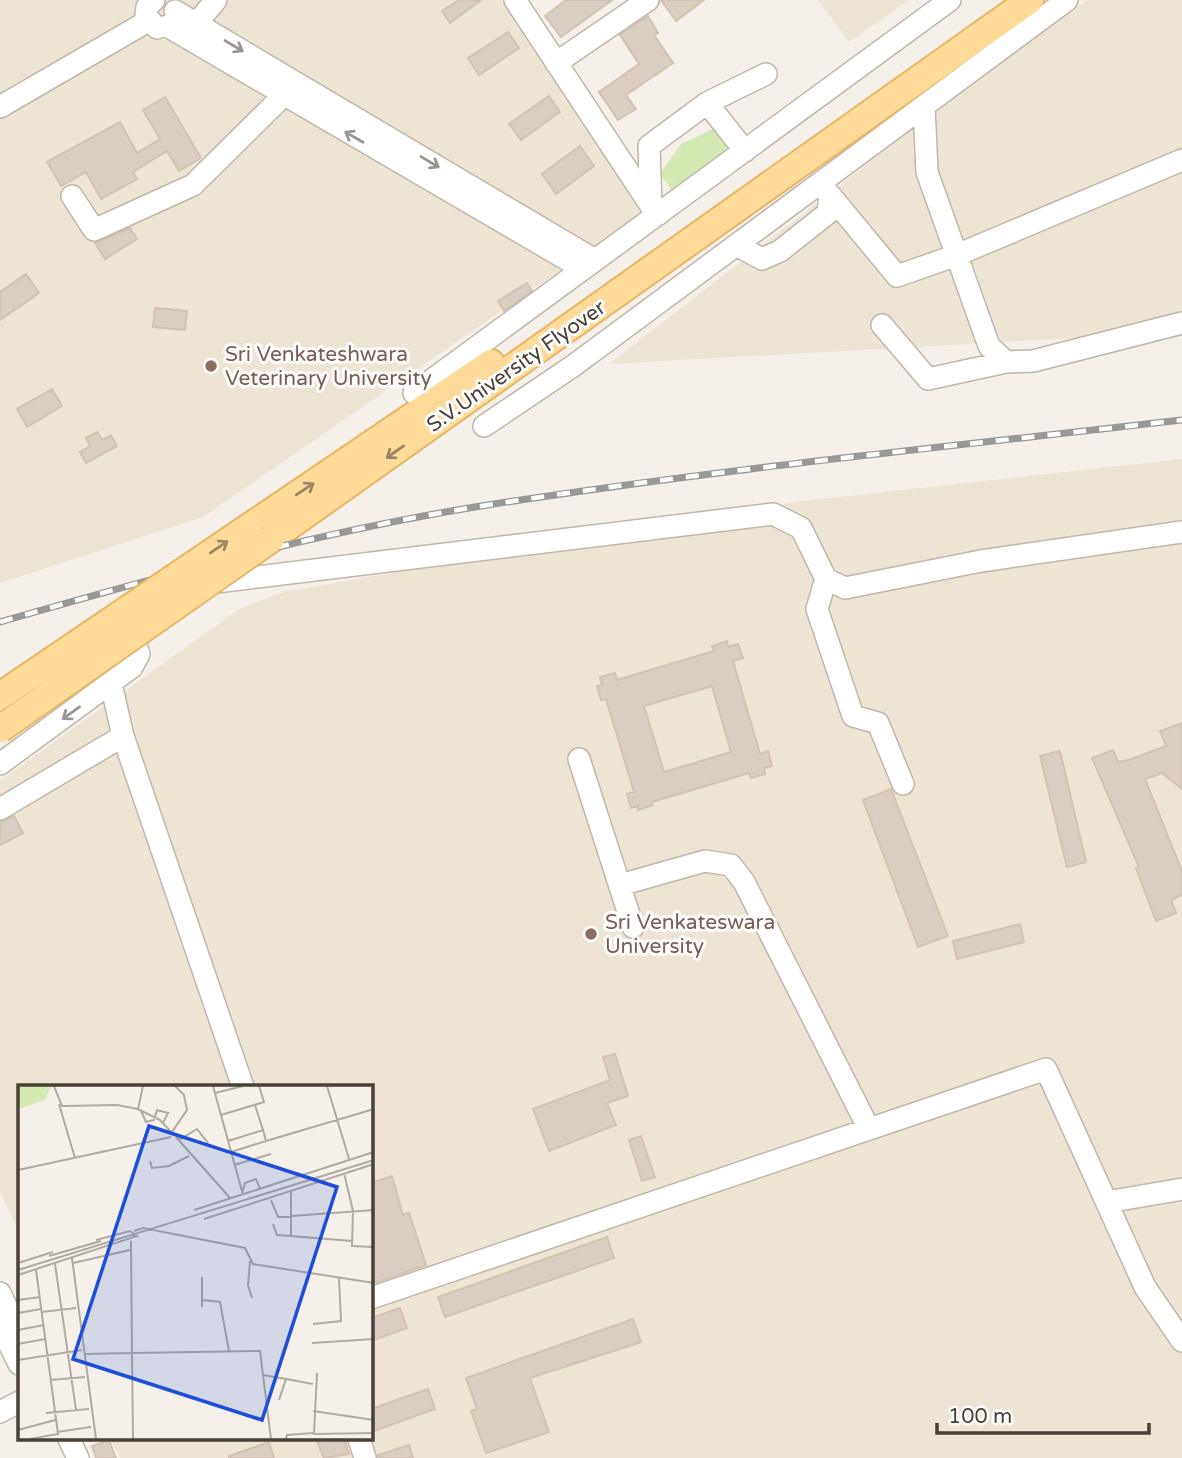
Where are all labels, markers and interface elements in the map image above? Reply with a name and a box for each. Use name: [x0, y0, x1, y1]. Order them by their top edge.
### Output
one-way arrow: [224, 39, 244, 53]
one-way arrow: [345, 130, 365, 144]
one-way arrow: [419, 155, 439, 169]
street label: S.V.University Flyover: [422, 295, 611, 438]
place label: Sri Venkateshwara Veterinary University: [225, 342, 432, 391]
marker: Sri Venkateshwara Veterinary University: [203, 358, 219, 374]
one-way arrow: [386, 445, 405, 459]
one-way arrow: [295, 481, 314, 496]
one-way arrow: [208, 540, 228, 554]
one-way arrow: [62, 706, 81, 720]
place label: Sri Venkateswara University: [605, 910, 775, 959]
marker: Sri Venkateswara University: [583, 926, 599, 942]
inset map: [18, 1085, 373, 1440]
scale bar: [937, 1392, 1149, 1436]
text: 100 m: [948, 1404, 1012, 1429]

